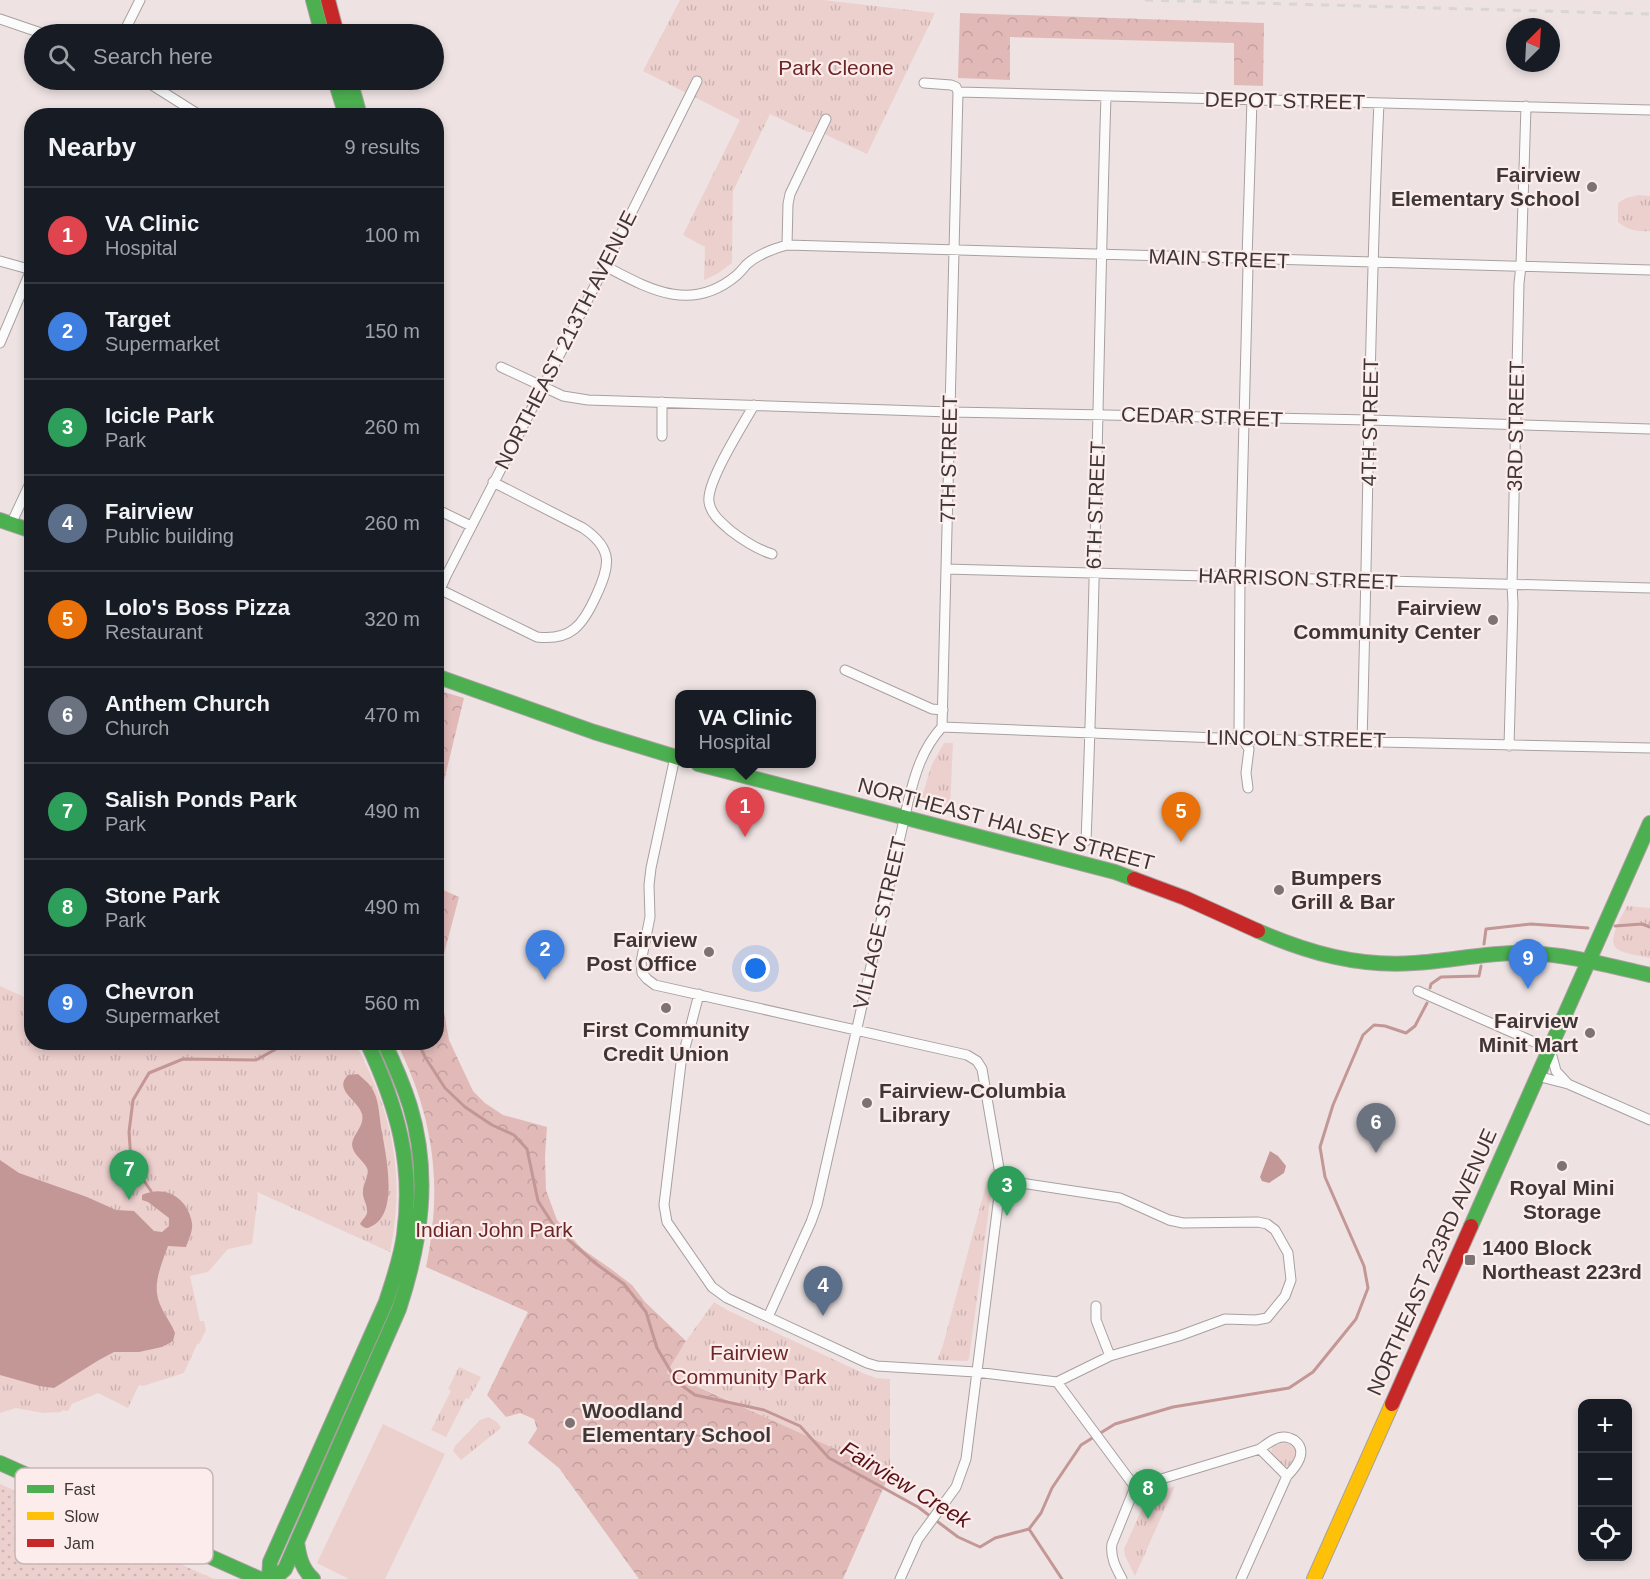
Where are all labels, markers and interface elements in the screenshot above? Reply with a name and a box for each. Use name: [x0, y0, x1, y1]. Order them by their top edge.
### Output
north arrow: [1506, 18, 1560, 72]
search box: [24, 24, 444, 90]
icon: search: [45, 41, 78, 74]
text: Search here: [93, 44, 213, 69]
park label: Park Cleone: [778, 56, 894, 79]
street label: DEPOT STREET: [1204, 88, 1366, 113]
text: Nearby: [48, 132, 136, 162]
text: 9 results: [344, 136, 420, 158]
place label: Fairview Elementary School: [1391, 163, 1581, 210]
marker: Fairview Elementary School: [1585, 180, 1599, 194]
street label: NORTHEAST 213TH AVENUE: [490, 207, 641, 473]
text: VA Clinic: [105, 211, 199, 236]
text: 1: [62, 224, 73, 246]
text: 100 m: [364, 224, 420, 246]
text: Hospital: [105, 237, 177, 259]
street label: MAIN STREET: [1148, 245, 1290, 272]
text: Target: [105, 307, 171, 332]
text: 2: [62, 320, 73, 342]
text: 150 m: [364, 320, 420, 342]
text: Supermarket: [105, 333, 220, 355]
street label: 4TH STREET: [1357, 357, 1382, 486]
street label: 3RD STREET: [1503, 360, 1528, 492]
street label: 7TH STREET: [936, 394, 961, 523]
street label: CEDAR STREET: [1121, 402, 1284, 431]
text: Icicle Park: [105, 403, 214, 428]
text: 3: [62, 416, 73, 438]
text: 260 m: [364, 416, 420, 438]
text: Park: [105, 429, 146, 451]
street label: 6TH STREET: [1082, 440, 1109, 570]
text: Fairview: [105, 499, 193, 524]
text: 4: [62, 512, 73, 534]
text: 260 m: [364, 512, 420, 534]
text: Public building: [105, 525, 234, 547]
street label: HARRISON STREET: [1198, 564, 1398, 593]
text: Lolo's Boss Pizza: [105, 595, 290, 620]
place label: Fairview Community Center: [1293, 596, 1482, 643]
text: 5: [62, 608, 73, 630]
text: 320 m: [364, 608, 420, 630]
marker: Fairview Community Center: [1486, 613, 1500, 627]
text: Restaurant: [105, 621, 203, 643]
popup: [675, 690, 816, 768]
text: Anthem Church: [105, 691, 270, 716]
text: 6: [62, 704, 73, 726]
text: 470 m: [364, 704, 420, 726]
text: VA Clinic: [698, 705, 793, 730]
text: Church: [105, 717, 169, 739]
street label: LINCOLN STREET: [1206, 725, 1386, 752]
text: Hospital: [698, 731, 771, 753]
street label: NORTHEAST HALSEY STREET: [855, 773, 1157, 874]
text: Salish Ponds Park: [105, 787, 297, 812]
pin: 1: [726, 788, 764, 837]
pin: 5: [1162, 792, 1200, 842]
text: 7: [62, 800, 73, 822]
text: 490 m: [364, 800, 420, 822]
text: Park: [105, 813, 146, 835]
street label: VILLAGE STREET: [848, 834, 911, 1011]
place label: Bumpers Grill & Bar: [1291, 866, 1395, 913]
text: Stone Park: [105, 883, 220, 908]
marker: Bumpers Grill & Bar: [1272, 883, 1286, 897]
text: 8: [62, 896, 73, 918]
text: 490 m: [364, 896, 420, 918]
text: Park: [105, 909, 146, 931]
place label: Fairview Post Office: [586, 928, 698, 975]
pin: 2: [526, 930, 564, 980]
pin: 9: [1508, 940, 1547, 989]
marker: Fairview Post Office: [702, 945, 716, 959]
your location: [741, 954, 770, 983]
text: Chevron: [105, 979, 194, 1004]
text: 9: [62, 992, 73, 1014]
text: 560 m: [364, 992, 420, 1014]
marker: First Community Credit Union: [659, 1001, 673, 1015]
text: Supermarket: [105, 1005, 220, 1027]
place label: Fairview Minit Mart: [1479, 1009, 1579, 1056]
place label: First Community Credit Union: [583, 1018, 750, 1065]
marker: Fairview Minit Mart: [1583, 1026, 1597, 1040]
place label: Fairview-Columbia Library: [879, 1079, 1066, 1126]
marker: Fairview-Columbia Library: [860, 1096, 874, 1110]
pin: 6: [1356, 1104, 1396, 1153]
street label: NORTHEAST 223RD AVENUE: [1362, 1125, 1501, 1399]
pin: 7: [110, 1150, 148, 1200]
marker: Royal Mini Storage: [1555, 1159, 1569, 1173]
pin: 3: [988, 1166, 1026, 1216]
place label: Royal Mini Storage: [1509, 1176, 1615, 1223]
park label: Indian John Park: [415, 1218, 573, 1241]
place label: 1400 Block Northeast 223rd: [1482, 1236, 1642, 1283]
marker: 1400 Block Northeast 223rd: [1463, 1253, 1477, 1267]
pin: 4: [804, 1266, 842, 1316]
park label: Fairview Community Park: [671, 1341, 827, 1388]
place label: Woodland Elementary School: [582, 1399, 771, 1446]
map controls: [1578, 1399, 1632, 1561]
button: +: [1578, 1399, 1632, 1453]
marker: Woodland Elementary School: [563, 1416, 577, 1430]
water label: Fairview Creek: [836, 1436, 976, 1533]
button: −: [1578, 1453, 1632, 1507]
legend: [15, 1468, 213, 1564]
pin: 8: [1128, 1470, 1168, 1519]
text: Fast: [64, 1481, 96, 1498]
button: locate: [1578, 1507, 1632, 1561]
text: Slow: [64, 1508, 99, 1525]
text: Jam: [64, 1535, 94, 1552]

